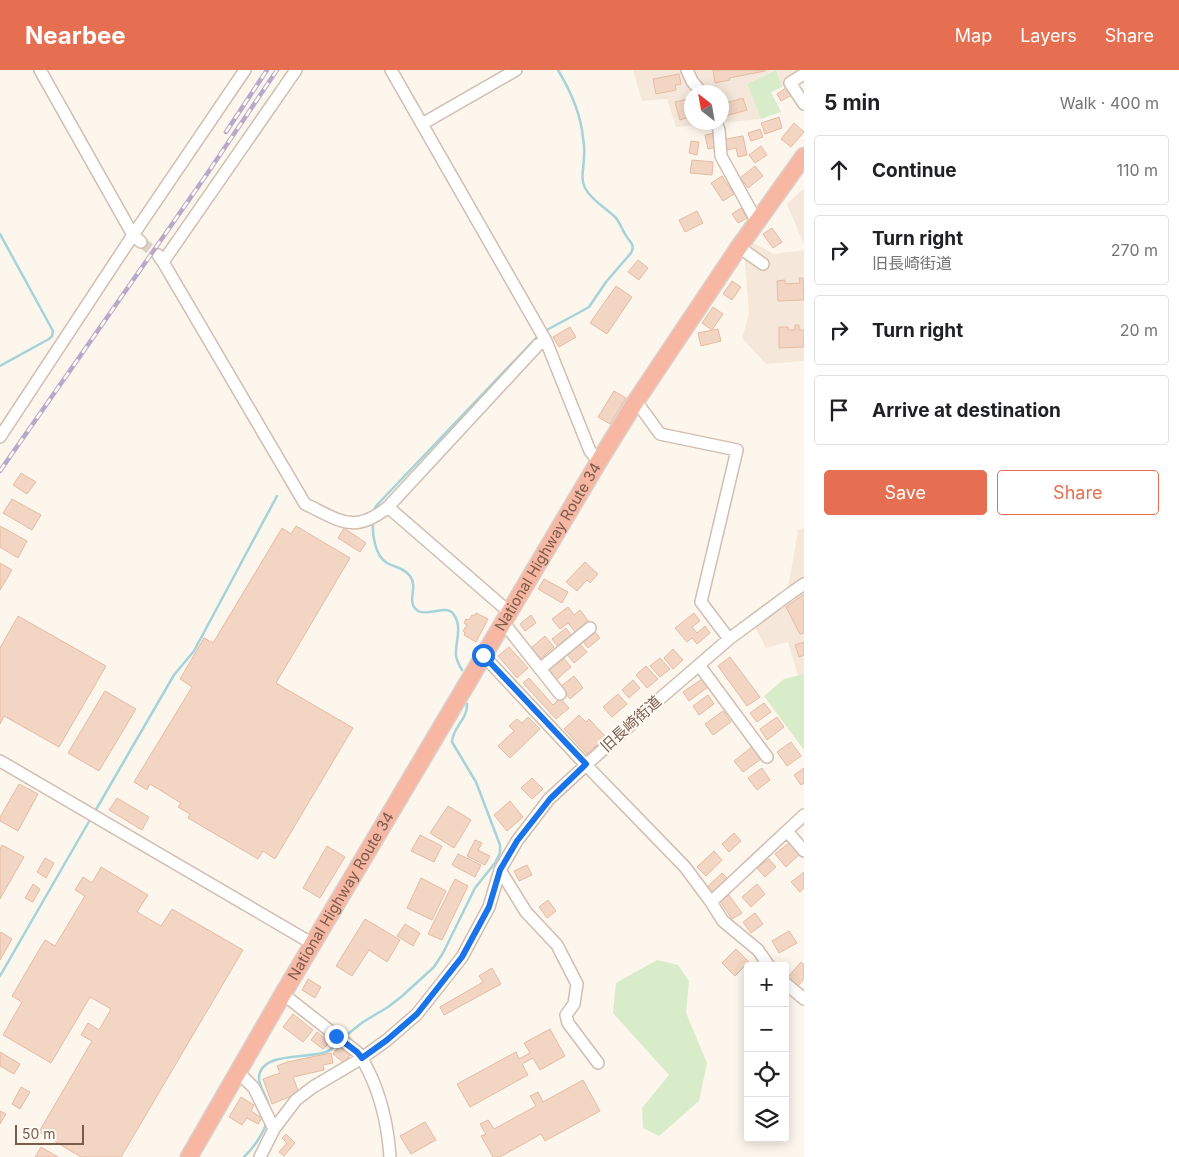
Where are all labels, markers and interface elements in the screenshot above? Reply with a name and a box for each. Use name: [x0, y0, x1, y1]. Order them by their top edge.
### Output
text: Nearbee: [25, 21, 126, 50]
text: Map: [955, 25, 992, 46]
text: Layers: [1020, 25, 1077, 46]
text: Share: [1105, 25, 1154, 46]
north arrow: [684, 85, 729, 130]
text: 5 min: [824, 90, 880, 115]
text: Walk · 400 m: [1060, 93, 1159, 113]
icon: ahead: [825, 156, 853, 184]
text: Continue: [872, 159, 957, 182]
text: 110 m: [1116, 160, 1158, 180]
text: Turn right: [872, 227, 963, 250]
icon: right: [825, 236, 853, 264]
text: 270 m: [1111, 240, 1158, 260]
text: 旧長崎街道: [872, 253, 952, 273]
icon: right: [825, 316, 853, 344]
text: Turn right: [872, 319, 963, 342]
text: 20 m: [1120, 320, 1158, 340]
icon: arrive: [825, 396, 853, 424]
text: Arrive at destination: [872, 399, 1061, 422]
street label: National Highway Route 34: [490, 459, 605, 634]
button: Save: [824, 470, 987, 515]
button: Share: [997, 470, 1159, 515]
route start: [472, 644, 495, 667]
street label: 旧長崎街道: [596, 691, 665, 756]
street label: National Highway Route 34: [283, 808, 398, 983]
map controls: [744, 962, 789, 1142]
button: +: [744, 962, 789, 1007]
button: −: [744, 1007, 789, 1052]
route end: [325, 1025, 348, 1048]
button: locate: [744, 1052, 789, 1097]
button: layers: [744, 1097, 789, 1142]
scale bar: [15, 1122, 84, 1145]
text: 50 m: [22, 1125, 56, 1142]

